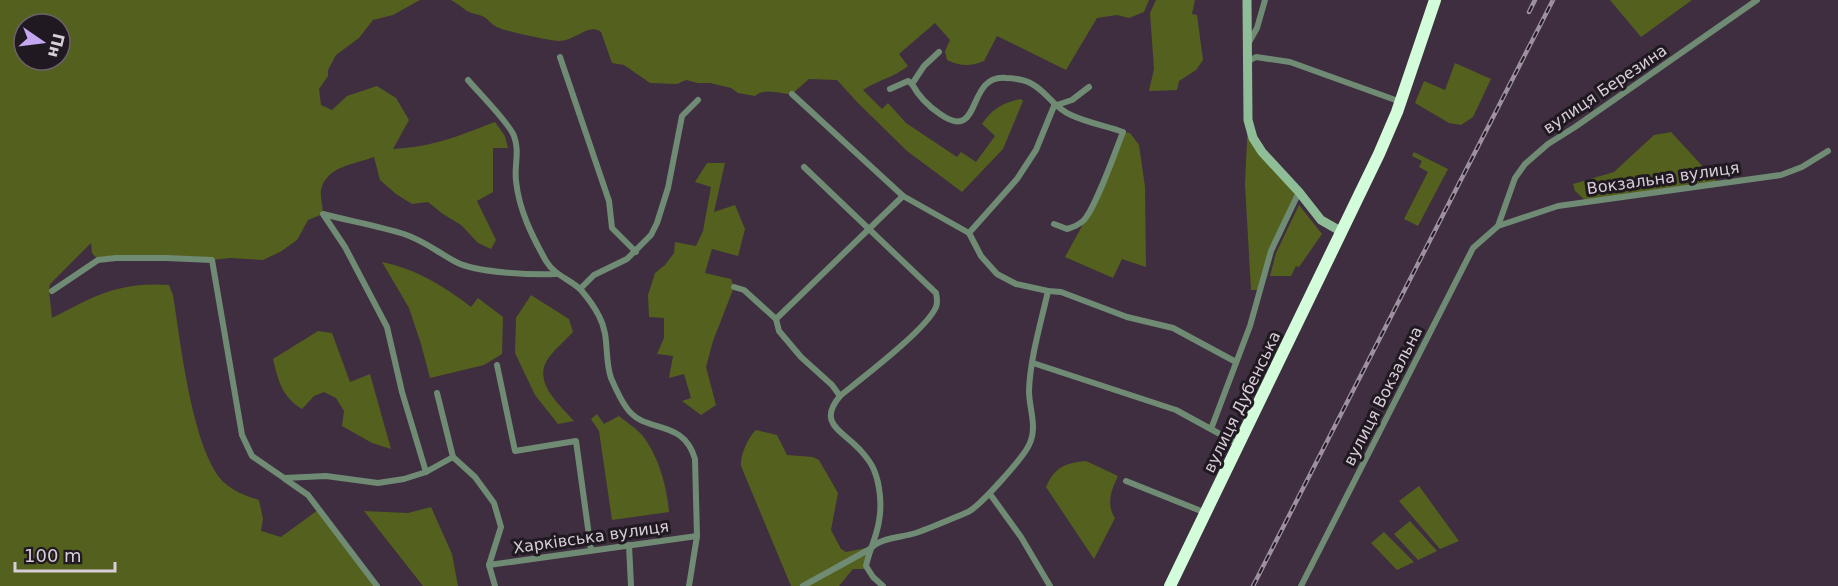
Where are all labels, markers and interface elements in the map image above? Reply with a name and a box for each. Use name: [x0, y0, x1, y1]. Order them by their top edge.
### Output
north arrow: [12, 12, 72, 72]
text: Пн: [44, 31, 68, 60]
street label: вулиця Березина: [1540, 41, 1670, 137]
street label: Вокзальна вулиця: [1586, 158, 1740, 198]
street label: вулиця Вокзальна: [1340, 323, 1426, 469]
street label: вулиця Дубенська: [1199, 328, 1285, 476]
street label: Харківська вулиця: [512, 517, 670, 557]
scale bar: [15, 535, 116, 573]
text: 100 m: [24, 545, 82, 566]

